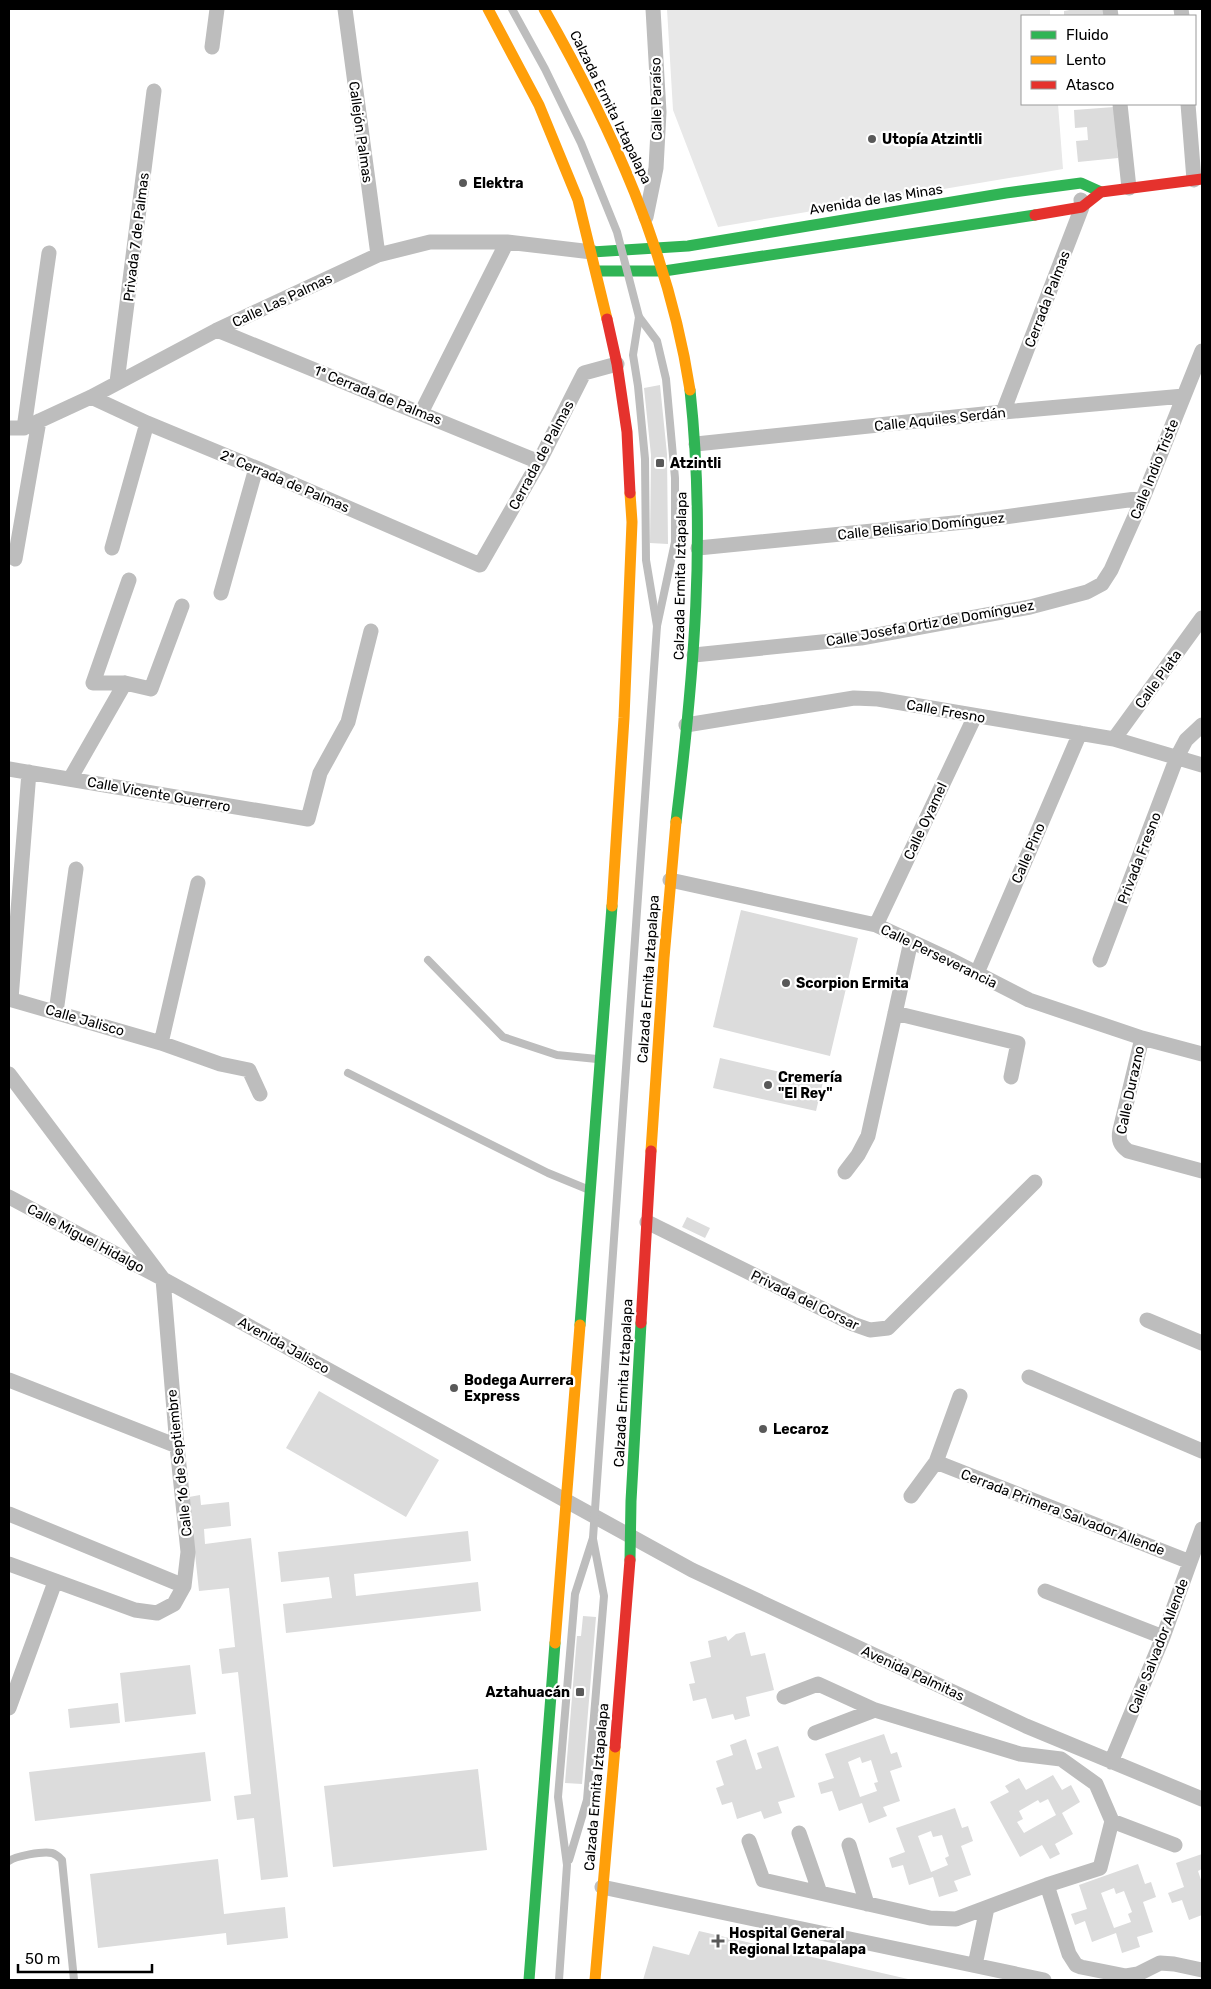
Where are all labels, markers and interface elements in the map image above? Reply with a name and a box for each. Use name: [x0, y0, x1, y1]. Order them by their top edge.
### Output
legend: [1021, 15, 1196, 105]
text: Fluido: [1066, 26, 1109, 44]
street label: Calzada Ermita Iztapalapa: [566, 28, 655, 187]
text: Lento: [1066, 51, 1106, 69]
street label: Calle Paraíso: [647, 57, 666, 141]
text: Atasco: [1066, 76, 1114, 94]
street label: Callejón Palmas: [345, 80, 376, 184]
place label: Utopía Atzintli: [882, 131, 982, 148]
marker: Utopía Atzintli: [866, 133, 878, 145]
street label: Privada 7 de Palmas: [120, 172, 153, 303]
place label: Elektra: [473, 175, 524, 192]
marker: Elektra: [457, 177, 469, 189]
street label: Avenida de las Minas: [808, 181, 944, 218]
street label: Cerrada Palmas: [1021, 248, 1074, 350]
street label: Calle Las Palmas: [229, 270, 335, 331]
street label: 1ª Cerrada de Palmas: [311, 362, 444, 429]
street label: Cerrada de Palmas: [505, 397, 578, 513]
street label: Calle Aquiles Serdán: [873, 404, 1007, 435]
street label: Calle Indio Triste: [1127, 417, 1182, 522]
street label: 2ª Cerrada de Palmas: [218, 447, 352, 516]
place label: Atzintli: [670, 455, 721, 472]
marker: Atzintli: [654, 457, 666, 469]
street label: Calzada Ermita Iztapalapa: [671, 492, 690, 660]
street label: Calle Belisario Domínguez: [837, 509, 1005, 544]
street label: Calle Josefa Ortiz de Domínguez: [825, 597, 1035, 650]
street label: Calle Plata: [1131, 647, 1185, 712]
street label: Calle Fresno: [905, 696, 987, 727]
street label: Calle Vicente Guerrero: [86, 774, 232, 815]
street label: Calle Oyamel: [900, 780, 951, 863]
street label: Privada Fresno: [1114, 810, 1165, 907]
street label: Calle Pino: [1008, 820, 1049, 886]
street label: Calzada Ermita Iztapalapa: [634, 894, 663, 1064]
street label: Calle Perseverancia: [878, 921, 1000, 992]
place label: Scorpion Ermita: [796, 975, 909, 992]
marker: Scorpion Ermita: [780, 977, 792, 989]
street label: Calle Jalisco: [43, 1001, 126, 1040]
street label: Calle Durazno: [1113, 1044, 1148, 1136]
place label: Cremería "El Rey": [778, 1069, 842, 1102]
marker: Cremería "El Rey": [762, 1079, 774, 1091]
street label: Calle Miguel Hidalgo: [24, 1200, 147, 1277]
street label: Privada del Corsar: [748, 1267, 862, 1334]
street label: Calzada Ermita Iztapalapa: [611, 1298, 636, 1468]
street label: Avenida Jalisco: [235, 1313, 332, 1378]
place label: Bodega Aurrera Express: [464, 1372, 574, 1405]
marker: Bodega Aurrera Express: [448, 1382, 460, 1394]
street label: Calle 16 de Septiembre: [163, 1388, 196, 1537]
place label: Lecaroz: [773, 1421, 829, 1438]
marker: Lecaroz: [757, 1423, 769, 1435]
street label: Cerrada Primera Salvador Allende: [958, 1466, 1167, 1559]
street label: Calle Salvador Allende: [1125, 1576, 1192, 1716]
street label: Avenida Palmitas: [859, 1642, 967, 1705]
place label: Aztahuacán: [486, 1684, 570, 1701]
marker: Aztahuacán: [574, 1686, 586, 1698]
street label: Calzada Ermita Iztapalapa: [581, 1702, 612, 1872]
place label: Hospital General Regional Iztapalapa: [729, 1925, 866, 1958]
marker: Hospital General Regional Iztapalapa: [711, 1934, 725, 1948]
scale bar: [18, 1942, 151, 1974]
text: 50 m: [25, 1950, 60, 1968]

